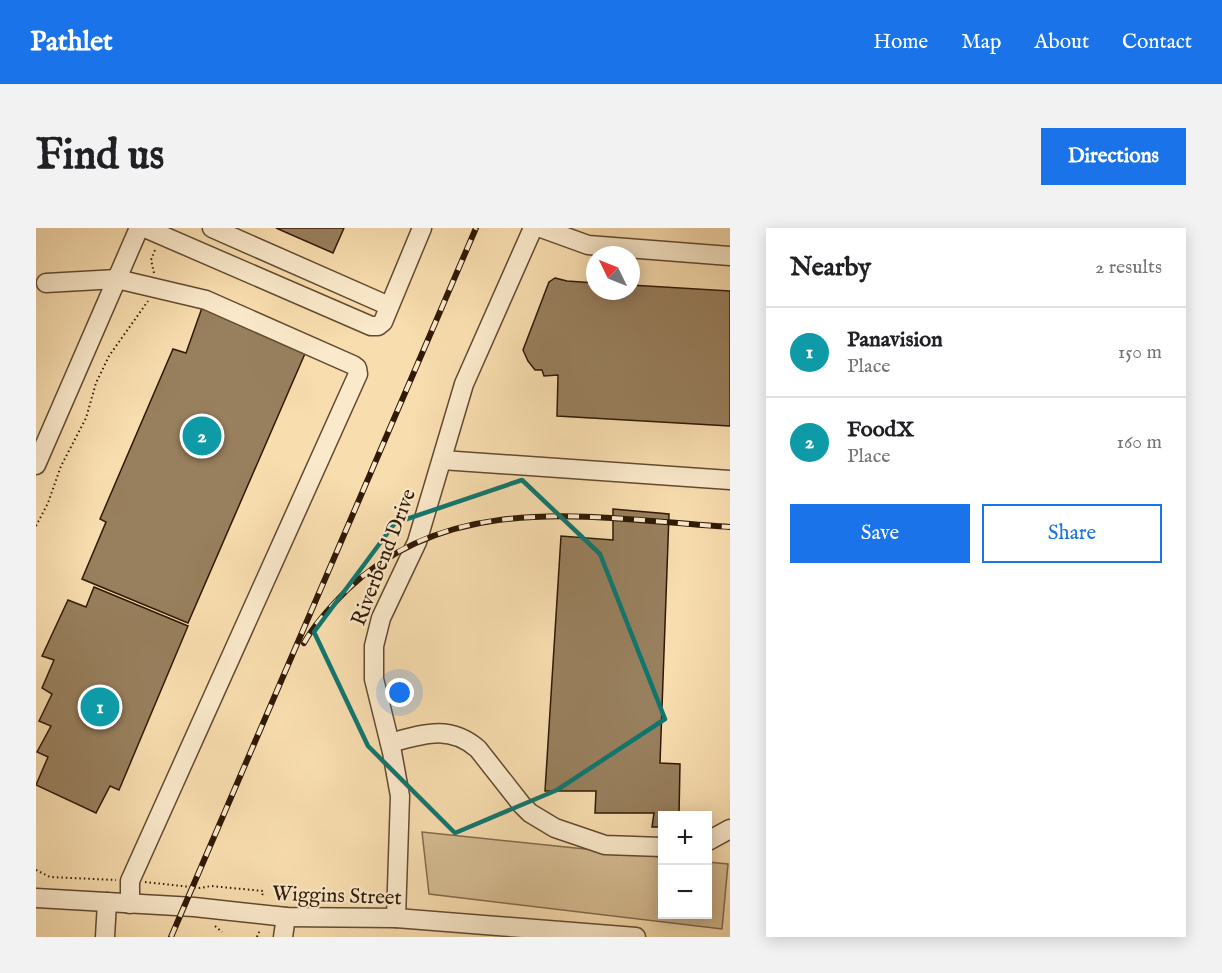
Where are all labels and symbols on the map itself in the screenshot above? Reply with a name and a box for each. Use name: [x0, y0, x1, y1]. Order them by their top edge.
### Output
north arrow: [586, 246, 640, 300]
pin: 2: [182, 414, 222, 458]
street label: Riverbend Drive: [346, 485, 423, 630]
your location: [385, 678, 414, 707]
pin: 1: [80, 684, 120, 730]
street label: Wiggins Street: [272, 881, 402, 912]

